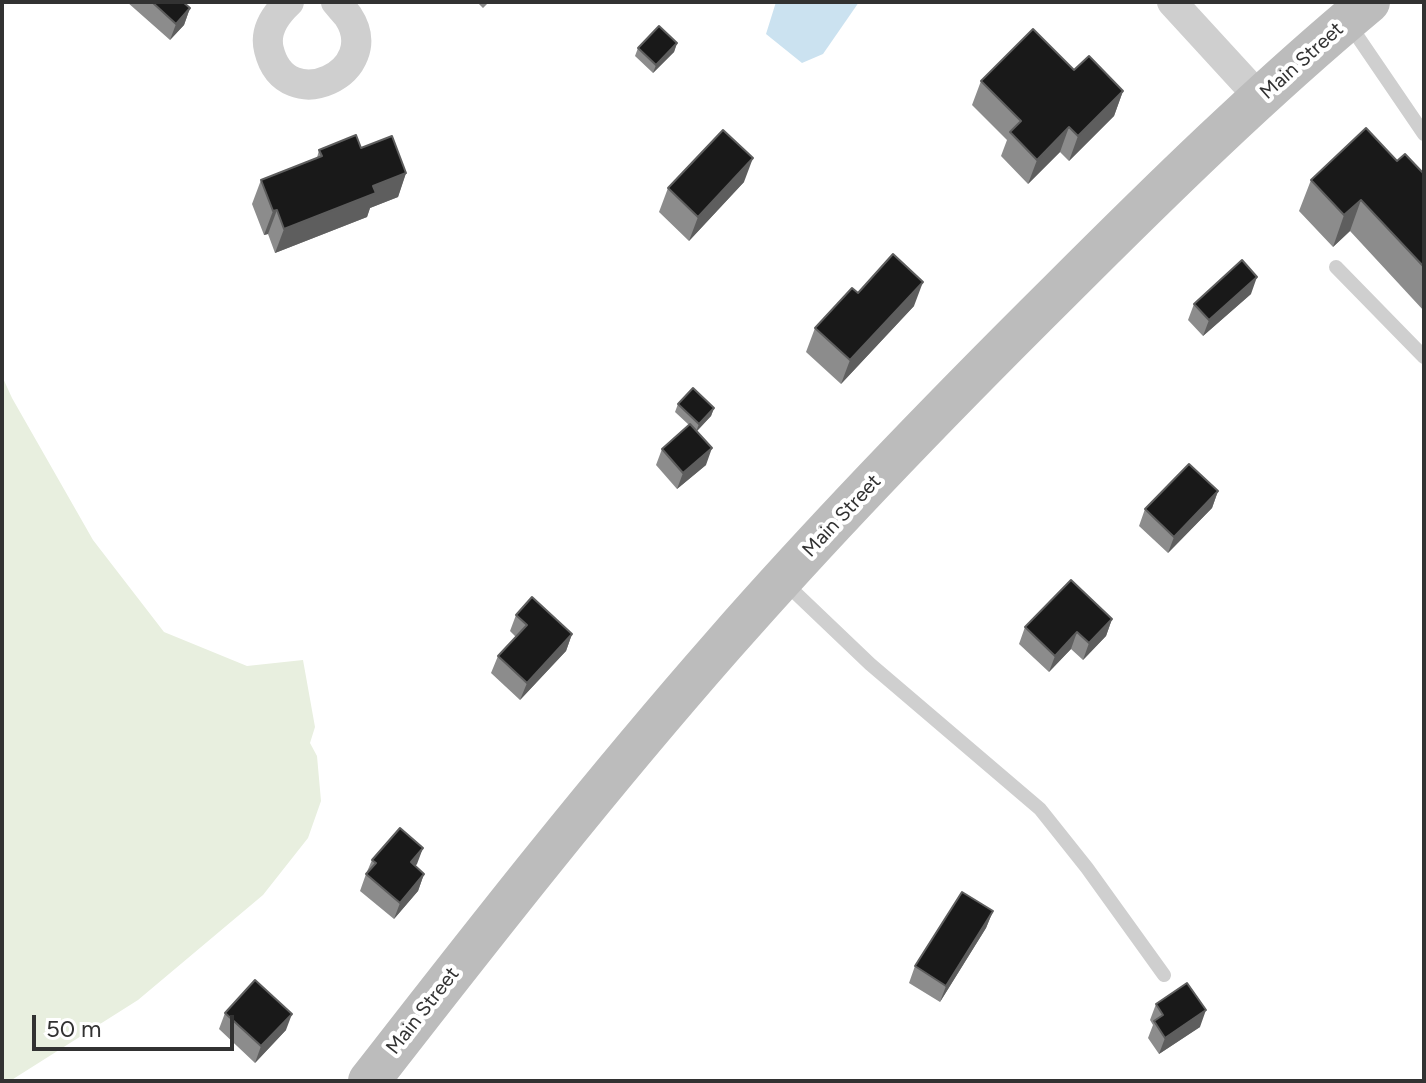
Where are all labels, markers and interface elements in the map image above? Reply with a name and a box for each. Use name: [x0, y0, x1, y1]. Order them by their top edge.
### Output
street label: Main Street: [1255, 17, 1349, 105]
street label: Main Street: [798, 470, 886, 562]
street label: Main Street: [382, 963, 464, 1059]
scale bar: [36, 999, 238, 1049]
text: 50 m: [46, 1014, 102, 1043]

